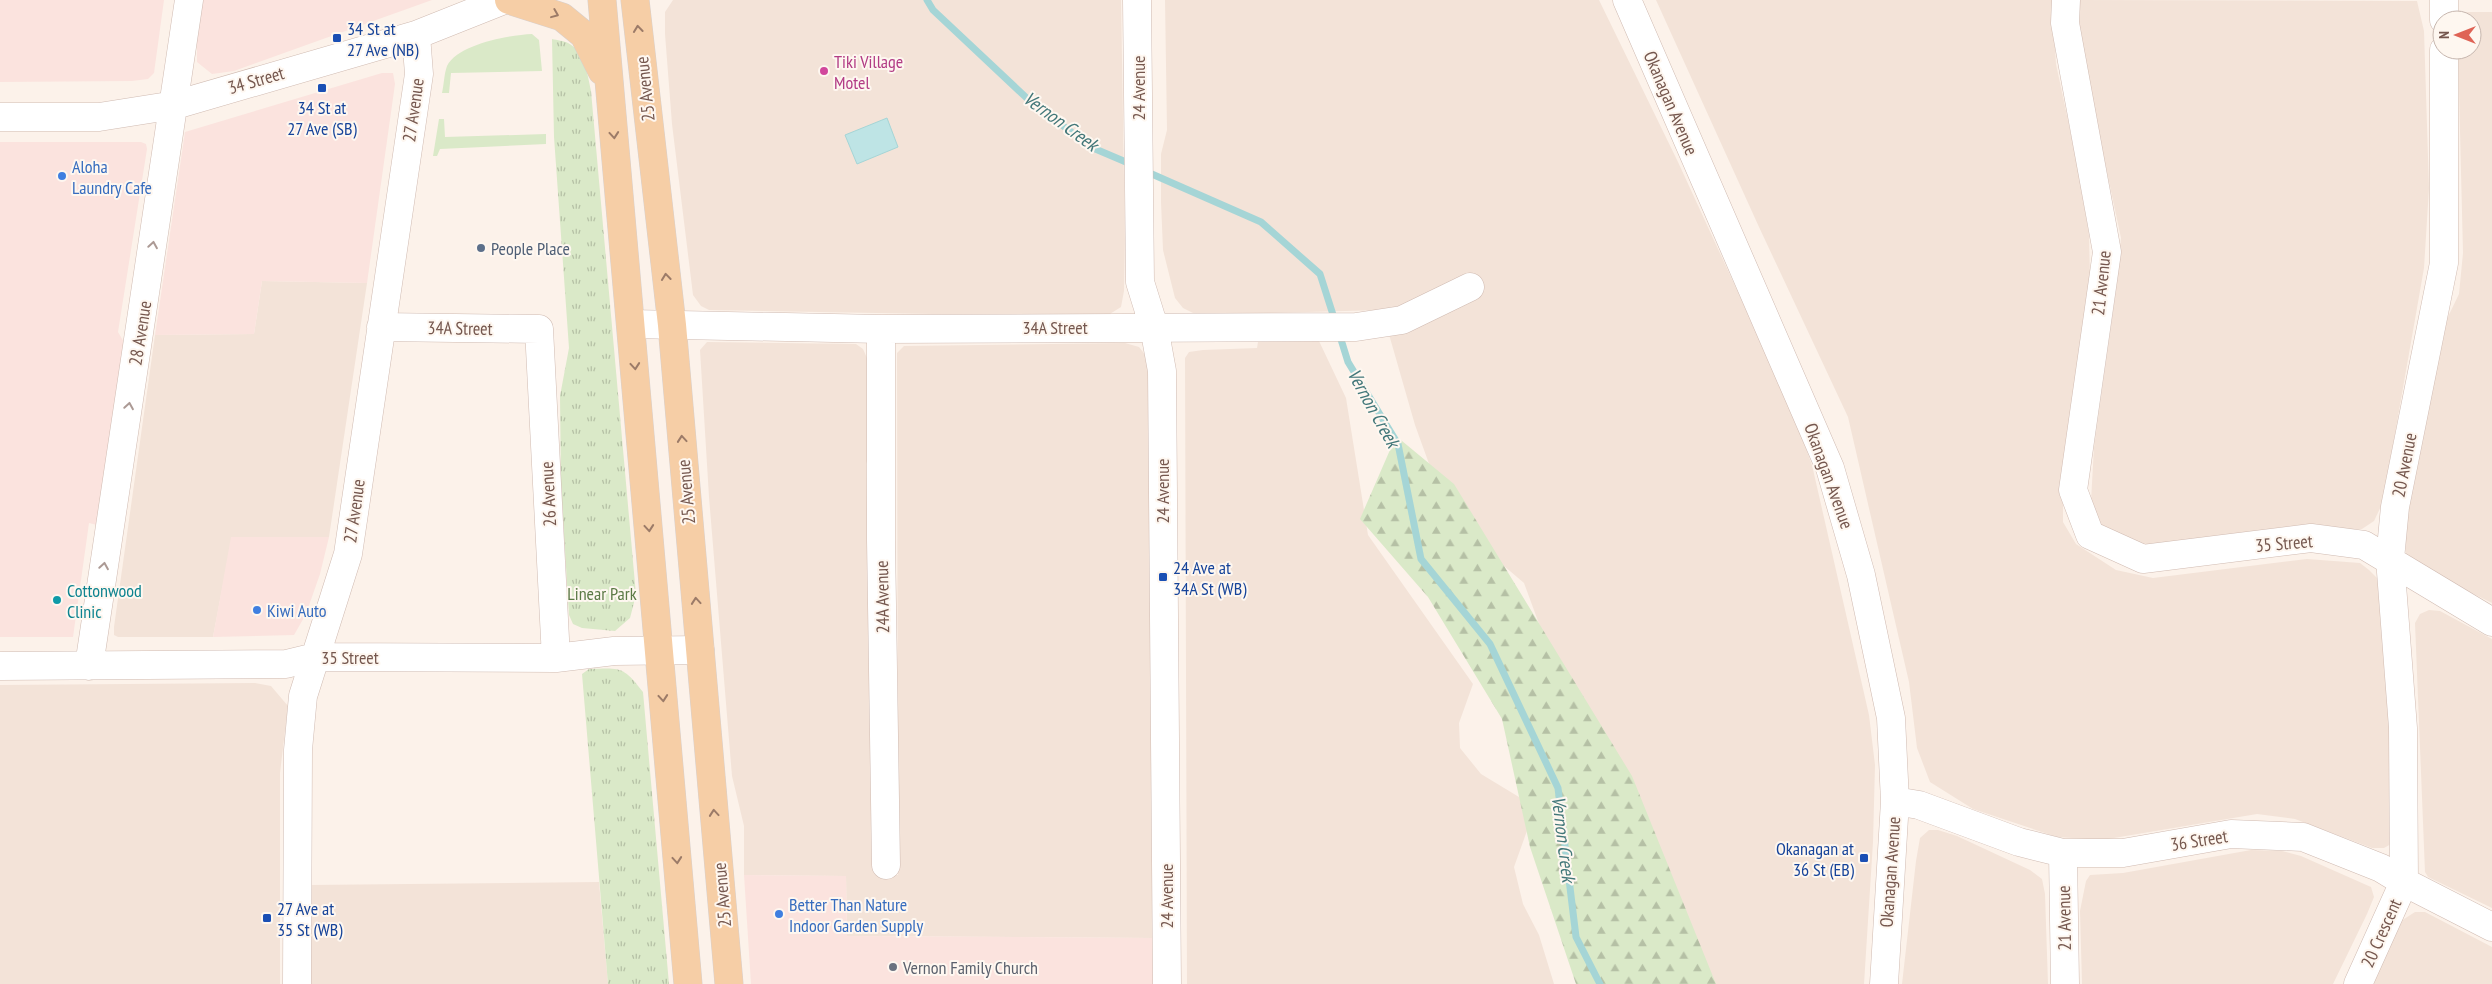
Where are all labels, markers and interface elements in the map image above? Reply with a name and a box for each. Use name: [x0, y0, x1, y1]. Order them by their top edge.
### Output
one-way arrow: [550, 8, 559, 19]
north arrow: [2432, 10, 2482, 60]
place label: 34 St at 27 Ave (NB): [347, 17, 419, 61]
one-way arrow: [633, 25, 644, 33]
text: N: [2435, 31, 2453, 39]
marker: 34 St at 27 Ave (NB): [331, 32, 343, 44]
street label: Okanagan Avenue: [1639, 47, 1703, 159]
place label: Tiki Village Motel: [834, 50, 903, 94]
street label: 25 Avenue: [630, 55, 660, 123]
street label: 24 Avenue: [1127, 55, 1150, 121]
street label: 34 Street: [225, 61, 287, 99]
marker: Tiki Village Motel: [818, 65, 830, 77]
street label: 27 Avenue: [397, 77, 429, 143]
marker: 34 St at 27 Ave (SB): [316, 82, 328, 94]
water label: Vernon Creek: [1019, 86, 1105, 158]
place label: 34 St at 27 Ave (SB): [287, 96, 358, 140]
one-way arrow: [608, 131, 619, 139]
place label: Aloha Laundry Cafe: [72, 155, 152, 199]
marker: Aloha Laundry Cafe: [56, 170, 68, 182]
place label: People Place: [491, 237, 570, 260]
one-way arrow: [148, 241, 158, 249]
marker: People Place: [475, 242, 487, 254]
street label: 21 Avenue: [2086, 249, 2116, 317]
one-way arrow: [661, 273, 672, 281]
street label: 28 Avenue: [124, 299, 156, 367]
street label: 34A Street: [427, 316, 493, 340]
street label: 34A Street: [1022, 316, 1088, 339]
one-way arrow: [629, 363, 640, 371]
water label: Vernon Creek: [1343, 364, 1407, 454]
one-way arrow: [123, 401, 133, 410]
street label: Okanagan Avenue: [1799, 420, 1859, 532]
street label: 20 Avenue: [2387, 431, 2421, 499]
one-way arrow: [676, 435, 687, 443]
street label: 24 Avenue: [1151, 458, 1174, 524]
street label: 25 Avenue: [672, 459, 700, 525]
street label: 26 Avenue: [535, 461, 561, 527]
street label: 27 Avenue: [338, 478, 370, 544]
one-way arrow: [643, 524, 654, 532]
street label: 35 Street: [2254, 529, 2314, 557]
place label: 24 Ave at 34A St (WB): [1173, 556, 1247, 600]
street label: 24A Avenue: [870, 560, 894, 634]
one-way arrow: [99, 562, 109, 571]
marker: 24 Ave at 34A St (WB): [1157, 571, 1169, 583]
place label: Cottonwood Clinic: [67, 579, 142, 623]
park label: Linear Park: [567, 582, 637, 605]
marker: Cottonwood Clinic: [51, 594, 63, 606]
one-way arrow: [691, 597, 702, 605]
place label: Kiwi Auto: [267, 599, 327, 622]
marker: Kiwi Auto: [251, 604, 263, 616]
street label: 35 Street: [321, 646, 379, 669]
one-way arrow: [658, 694, 669, 702]
water label: Vernon Creek: [1547, 795, 1581, 886]
one-way arrow: [709, 809, 720, 817]
street label: Okanagan Avenue: [1875, 816, 1905, 928]
street label: 36 Street: [2169, 824, 2229, 856]
place label: Okanagan at 36 St (EB): [1776, 837, 1855, 881]
marker: Okanagan at 36 St (EB): [1858, 852, 1870, 864]
one-way arrow: [672, 856, 683, 864]
street label: 25 Avenue: [708, 862, 736, 928]
street label: 24 Avenue: [1155, 863, 1178, 929]
street label: 21 Avenue: [2052, 885, 2076, 951]
place label: Better Than Nature Indoor Garden Supply: [789, 893, 923, 937]
street label: 20 Crescent: [2356, 895, 2406, 971]
place label: 27 Ave at 35 St (WB): [277, 897, 343, 941]
marker: Better Than Nature Indoor Garden Supply: [773, 908, 785, 920]
marker: 27 Ave at 35 St (WB): [261, 912, 273, 924]
place label: Vernon Family Church: [902, 956, 1038, 979]
marker: Vernon Family Church: [887, 961, 899, 973]

